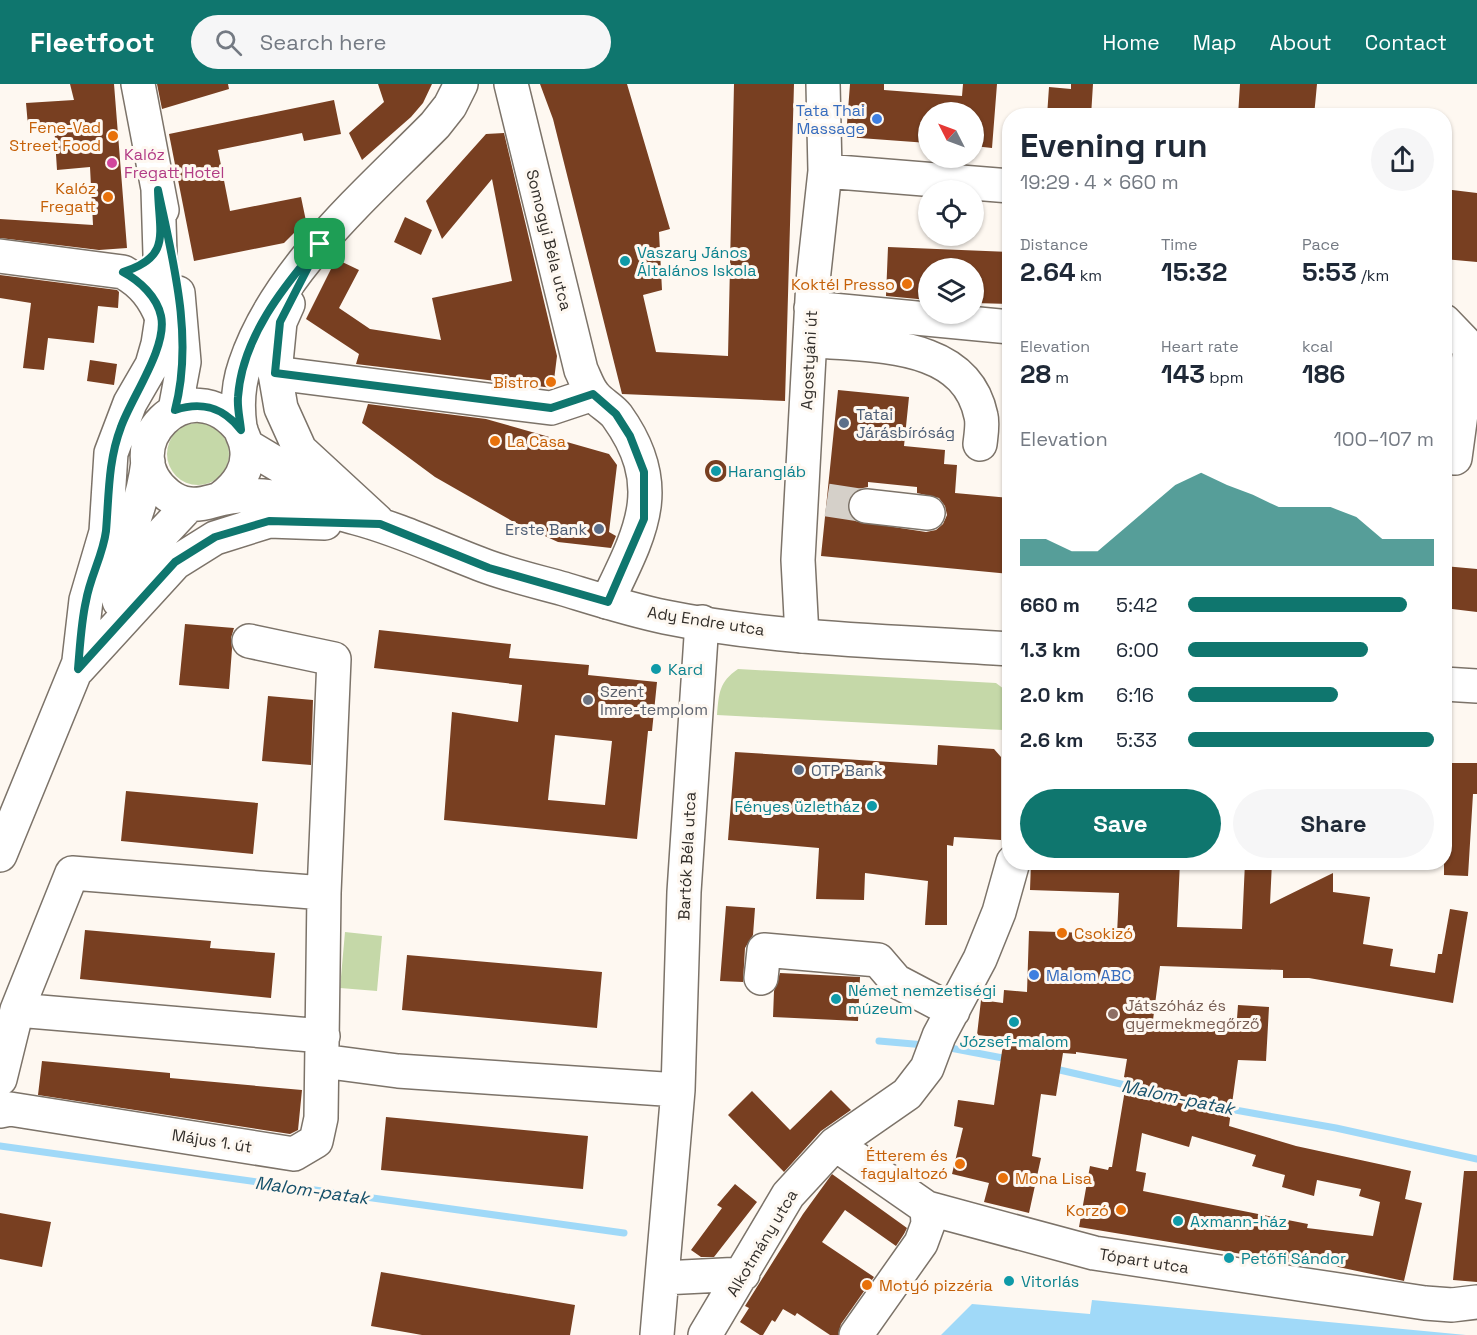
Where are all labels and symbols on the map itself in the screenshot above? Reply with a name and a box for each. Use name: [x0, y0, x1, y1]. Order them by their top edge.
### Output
place label: Tata Thai Massage: [796, 100, 865, 139]
north arrow: [918, 102, 984, 168]
marker: Tata Thai Massage: [870, 112, 884, 126]
place label: Fene-Vad Street Food: [9, 117, 101, 156]
marker: Fene-Vad Street Food: [106, 129, 120, 143]
place label: Kalóz Fregatt Hotel: [124, 144, 225, 183]
marker: Kalóz Fregatt Hotel: [105, 156, 119, 170]
street label: Somogyi Béla utca: [521, 167, 577, 313]
place label: Kalóz Fregatt: [40, 178, 96, 217]
marker: Kalóz Fregatt: [101, 190, 115, 204]
pin: [294, 218, 345, 269]
place label: Vaszary János Általános Iskola: [637, 242, 756, 281]
marker: Vaszary János Általános Iskola: [618, 254, 632, 268]
place label: Koktél Presso: [791, 274, 895, 295]
marker: Koktél Presso: [900, 277, 914, 291]
street label: Agostyáni út: [796, 310, 822, 410]
place label: Bistro: [493, 372, 539, 393]
marker: Bistro: [544, 375, 558, 389]
place label: Tatai Járásbíróság: [856, 404, 955, 443]
marker: Tatai Járásbíróság: [837, 416, 851, 430]
place label: La Casa: [507, 431, 566, 452]
marker: La Casa: [488, 434, 502, 448]
place label: Harangláb: [728, 461, 806, 482]
marker: Harangláb: [709, 464, 723, 478]
place label: Erste Bank: [505, 519, 587, 540]
marker: Erste Bank: [592, 522, 606, 536]
street label: Ady Endre utca: [646, 601, 766, 641]
place label: Kard: [668, 659, 703, 680]
marker: Kard: [649, 662, 663, 676]
place label: Szent Imre-templom: [600, 681, 708, 720]
marker: Szent Imre-templom: [581, 693, 595, 707]
place label: OTP Bank: [811, 760, 883, 781]
marker: OTP Bank: [792, 763, 806, 777]
street label: Bartók Béla utca: [673, 791, 701, 921]
place label: Fényes üzletház: [735, 796, 860, 817]
marker: Fényes üzletház: [865, 799, 879, 813]
place label: Csokizó: [1074, 923, 1133, 944]
marker: Csokizó: [1055, 926, 1069, 940]
place label: Malom ABC: [1046, 965, 1131, 986]
marker: Malom ABC: [1027, 968, 1041, 982]
place label: Német nemzetiségi múzeum: [848, 980, 996, 1019]
marker: Német nemzetiségi múzeum: [829, 992, 843, 1006]
place label: Játszóház és gyermekmegőrző: [1125, 995, 1260, 1034]
marker: Játszóház és gyermekmegőrző: [1106, 1007, 1120, 1021]
marker: József-malom: [1007, 1015, 1021, 1029]
place label: József-malom: [959, 1031, 1069, 1052]
water label: Malom-patak: [1119, 1074, 1239, 1121]
street label: Május 1. út: [170, 1124, 254, 1158]
place label: Étterem és fagylaltozó: [860, 1145, 948, 1184]
marker: Étterem és fagylaltozó: [953, 1157, 967, 1171]
place label: Mona Lisa: [1015, 1168, 1092, 1189]
water label: Malom-patak: [254, 1171, 373, 1210]
marker: Mona Lisa: [996, 1171, 1010, 1185]
street label: Alkotmány utca: [722, 1186, 802, 1300]
place label: Korzó: [1066, 1200, 1109, 1221]
marker: Korzó: [1114, 1203, 1128, 1217]
place label: Axmann-ház: [1190, 1211, 1287, 1232]
marker: Axmann-ház: [1171, 1214, 1185, 1228]
street label: Tópart utca: [1098, 1244, 1190, 1278]
place label: Petőfi Sándor: [1241, 1248, 1346, 1269]
marker: Petőfi Sándor: [1222, 1251, 1236, 1265]
place label: Vitorlás: [1021, 1271, 1079, 1292]
marker: Vitorlás: [1002, 1274, 1016, 1288]
place label: Motyó pizzéria: [879, 1275, 993, 1296]
marker: Motyó pizzéria: [860, 1278, 874, 1292]

